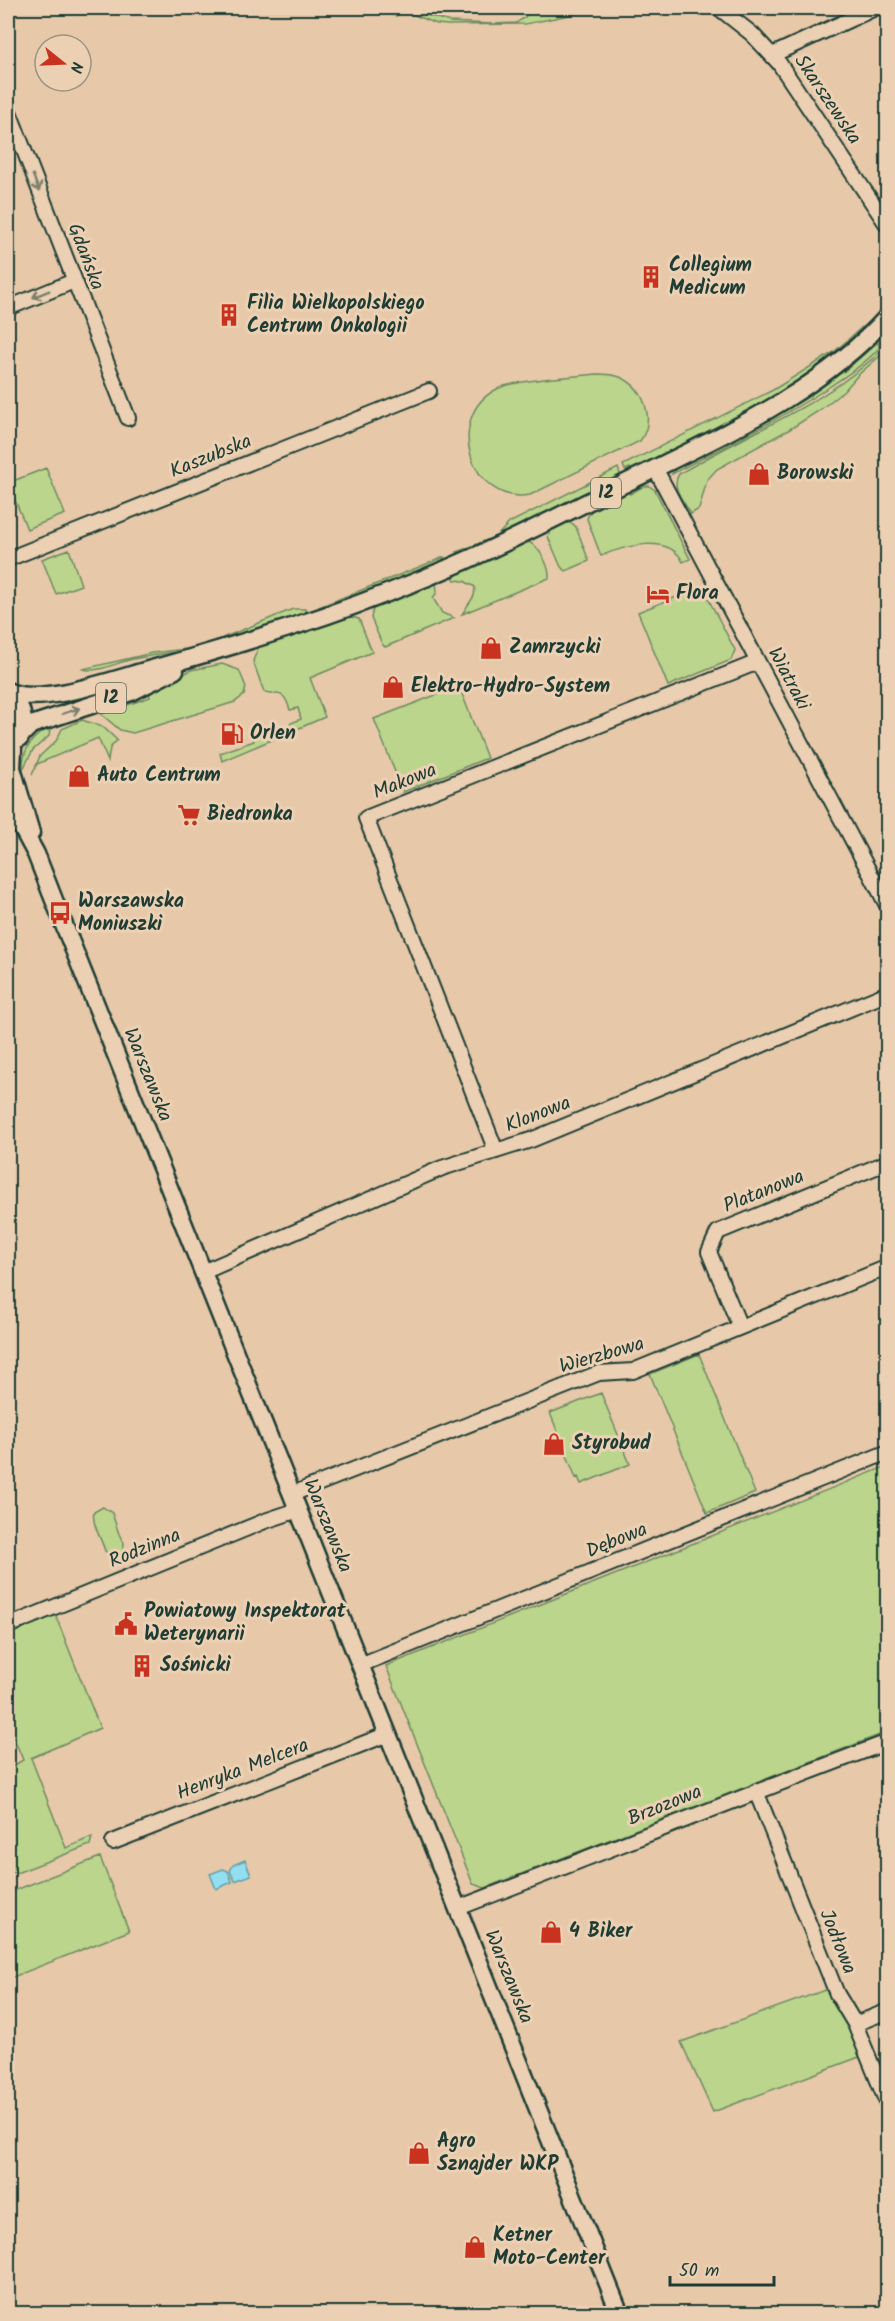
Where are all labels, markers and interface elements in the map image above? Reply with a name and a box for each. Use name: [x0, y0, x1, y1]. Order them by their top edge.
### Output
north arrow: [33, 33, 93, 93]
street label: Skarszewska: [785, 48, 869, 152]
text: N: [62, 59, 89, 76]
one-way arrow: [31, 173, 42, 192]
street label: Gdańska: [58, 219, 112, 295]
place label: Collegium Medicum: [669, 250, 752, 305]
building icon: Collegium Medicum: [638, 264, 664, 290]
place label: Filia Wielkopolskiego Centrum Onkologii: [247, 288, 425, 343]
one-way arrow: [32, 289, 50, 300]
building icon: Filia Wielkopolskiego Centrum Onkologii: [216, 302, 242, 328]
street label: Kaszubska: [165, 426, 257, 488]
place label: Borowski: [777, 458, 854, 490]
shop icon: Borowski: [746, 461, 772, 487]
road number: 12: [591, 478, 621, 508]
place label: Flora: [676, 578, 719, 610]
hotel icon: Flora: [645, 581, 671, 607]
place label: Zamrzycki: [509, 632, 601, 664]
shop icon: Zamrzycki: [478, 635, 504, 661]
street label: Wiatraki: [758, 642, 819, 717]
place label: Elektro-Hydro-System: [411, 671, 610, 703]
shop icon: Elektro-Hydro-System: [380, 674, 406, 700]
road number: 12: [96, 683, 126, 713]
one-way arrow: [61, 705, 80, 716]
place label: Orlen: [250, 718, 296, 750]
fuel station icon: Orlen: [219, 721, 245, 747]
street label: Makowa: [368, 755, 442, 809]
place label: Auto Centrum: [97, 760, 221, 792]
shop icon: Auto Centrum: [66, 763, 92, 789]
place label: Biedronka: [207, 799, 293, 831]
supermarket icon: Biedronka: [176, 802, 202, 828]
place label: Warszawska Moniuszki: [78, 886, 184, 941]
bus stop icon: Warszawska Moniuszki: [47, 900, 73, 926]
street label: Warszawska: [114, 1023, 180, 1127]
street label: Klonowa: [500, 1088, 576, 1142]
street label: Platanowa: [719, 1161, 809, 1223]
street label: Wierzbowa: [556, 1329, 648, 1383]
place label: Styrobud: [572, 1428, 652, 1460]
shop icon: Styrobud: [541, 1431, 567, 1457]
street label: Warszawska: [294, 1474, 360, 1578]
street label: Dębowa: [581, 1514, 653, 1568]
street label: Rodzinna: [104, 1520, 186, 1578]
place label: Powiatowy Inspektorat Weterynarii: [144, 1596, 347, 1651]
public building icon: Powiatowy Inspektorat Weterynarii: [113, 1611, 139, 1637]
place label: Sośnicki: [160, 1650, 231, 1682]
building icon: Sośnicki: [129, 1653, 155, 1679]
street label: Henryka Melcera: [172, 1730, 314, 1810]
street label: Brzozowa: [623, 1777, 707, 1835]
street label: Jodłowa: [810, 1905, 864, 1979]
place label: 4 Biker: [569, 1916, 633, 1948]
shop icon: 4 Biker: [538, 1919, 564, 1945]
street label: Warszawska: [475, 1925, 541, 2029]
place label: Agro Sznajder WKP: [437, 2126, 559, 2181]
shop icon: Agro Sznajder WKP: [406, 2140, 432, 2166]
place label: Ketner Moto-Center: [493, 2220, 606, 2275]
shop icon: Ketner Moto-Center: [462, 2234, 488, 2260]
scale bar: [670, 2249, 774, 2287]
text: 50 m: [679, 2257, 719, 2286]

